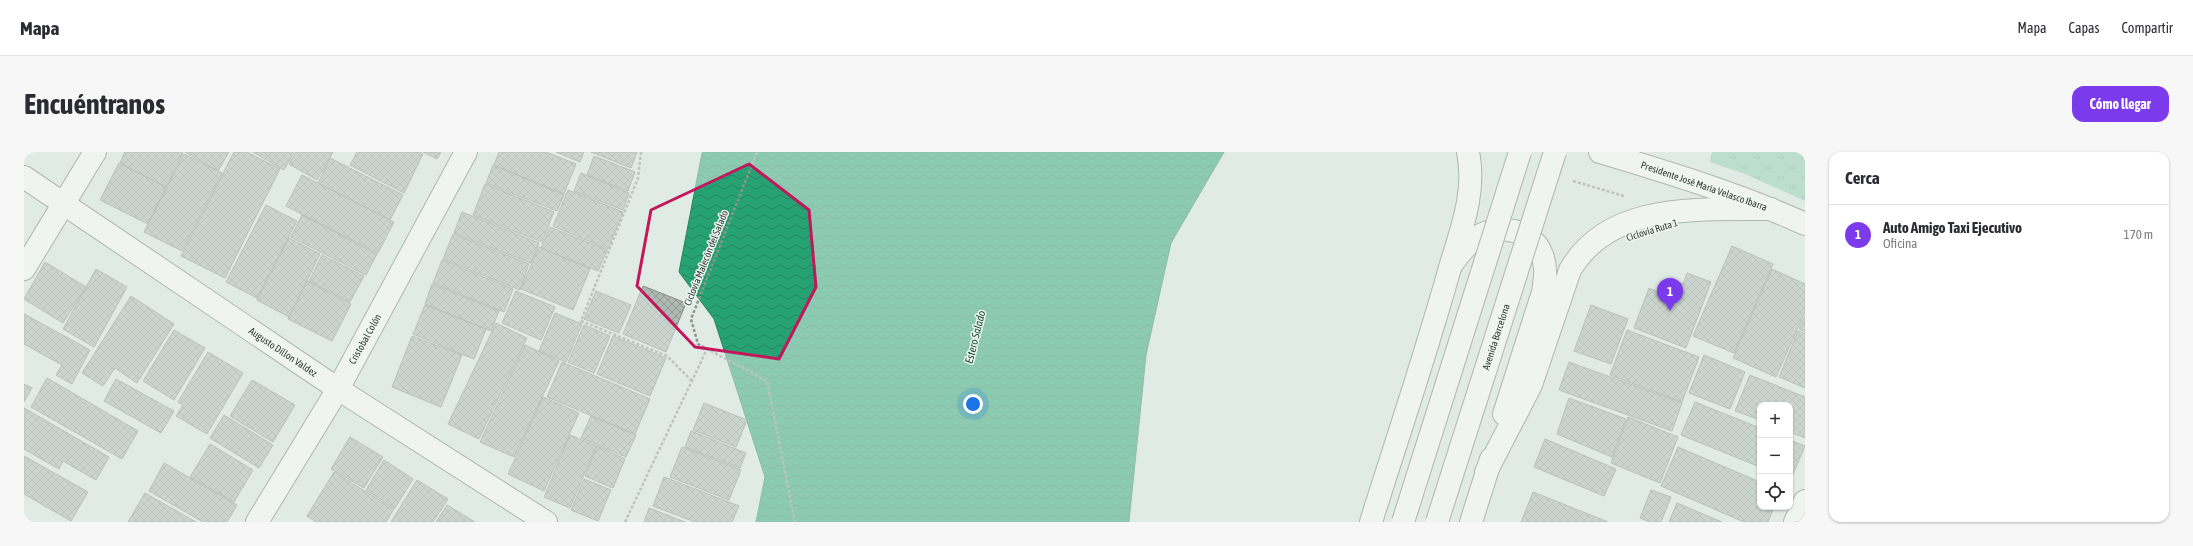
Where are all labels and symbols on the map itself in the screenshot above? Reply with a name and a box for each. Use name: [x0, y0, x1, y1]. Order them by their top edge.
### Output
street label: Presidente José Maria Velasco Ibarra: [1639, 159, 1769, 213]
street label: Ciclovía Malecón del Salado: [682, 208, 730, 307]
street label: Ciclovía Ruta 1: [1625, 217, 1679, 243]
pin: 1: [1657, 278, 1683, 311]
street label: Avenida Barcelona: [1480, 302, 1512, 371]
water label: Estero Salado: [963, 309, 987, 365]
street label: Cristobal Colón: [347, 312, 383, 366]
street label: Augusto Dillon Valdez: [247, 325, 320, 379]
your location: [963, 394, 983, 414]

